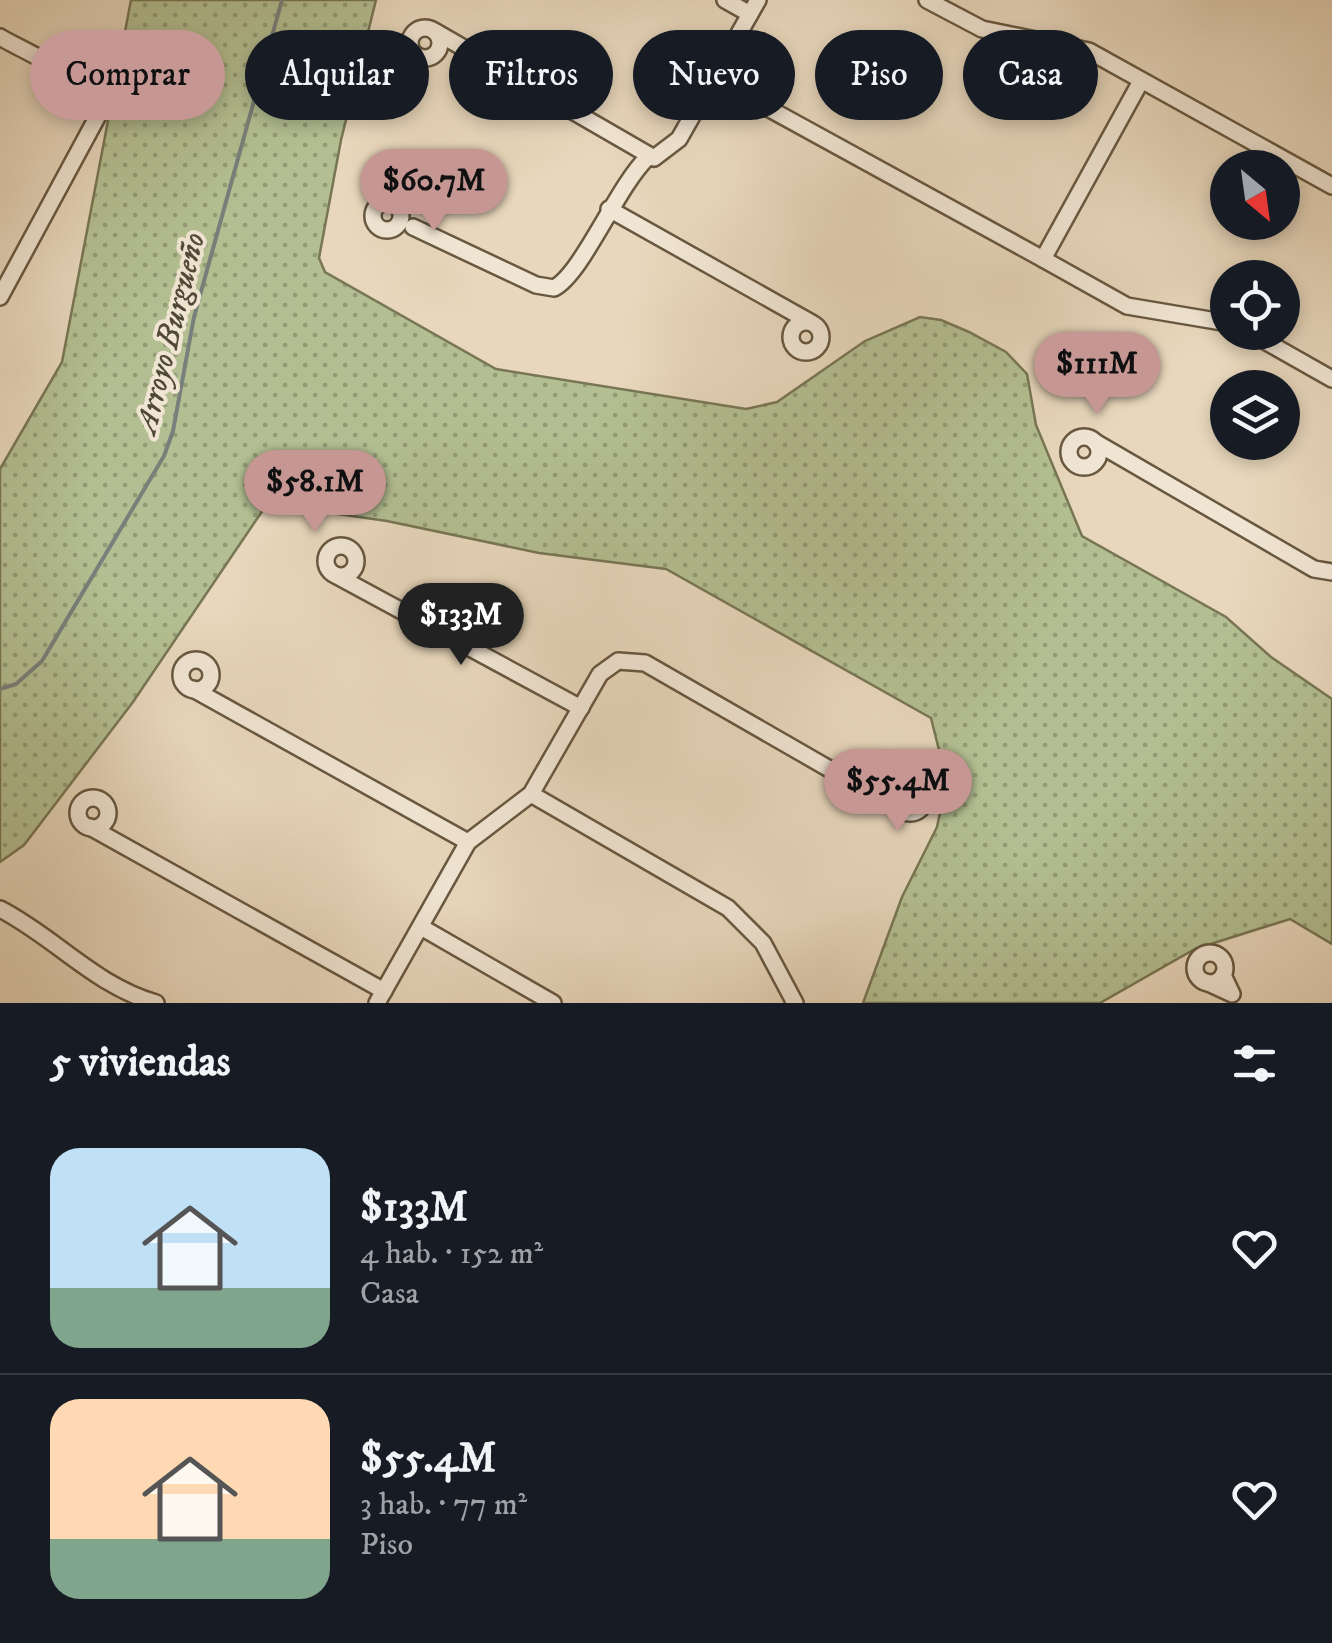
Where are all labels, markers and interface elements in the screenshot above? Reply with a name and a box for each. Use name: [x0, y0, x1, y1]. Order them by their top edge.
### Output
chip: Comprar: [30, 30, 225, 120]
chip: Alquilar: [245, 30, 429, 120]
chip: Filtros: [449, 30, 613, 120]
chip: Nuevo: [633, 30, 795, 120]
chip: Piso: [815, 30, 943, 120]
chip: Casa: [963, 30, 1098, 120]
pin: $60.7M: [353, 149, 515, 234]
north arrow: [1210, 150, 1300, 240]
map controls: [1210, 150, 1300, 460]
text: $60.7M: [382, 161, 486, 201]
water label: Arroyo Burgueño: [126, 229, 215, 440]
button: locate: [1210, 260, 1300, 350]
pin: $111M: [1027, 332, 1167, 417]
text: $111M: [1056, 344, 1138, 384]
button: layers: [1210, 370, 1300, 460]
pin: $58.1M: [234, 450, 396, 535]
text: $58.1M: [266, 462, 364, 502]
pin: $133M: [391, 583, 531, 668]
text: $133M: [420, 595, 502, 635]
pin: $55.4M: [817, 749, 979, 834]
text: $55.4M: [846, 761, 950, 801]
icon: filters: [1227, 1036, 1282, 1091]
text: 5 viviendas: [50, 1037, 231, 1089]
text: $133M: [360, 1182, 468, 1234]
icon: home: [130, 1188, 250, 1308]
icon: heart: [1227, 1221, 1282, 1276]
text: 4 hab. · 152 m²: [360, 1234, 543, 1274]
text: Casa: [360, 1274, 419, 1314]
text: $55.4M: [360, 1433, 496, 1485]
icon: home: [130, 1439, 250, 1559]
icon: heart: [1227, 1472, 1282, 1527]
text: 3 hab. · 77 m²: [360, 1485, 527, 1525]
text: Piso: [360, 1525, 413, 1565]

